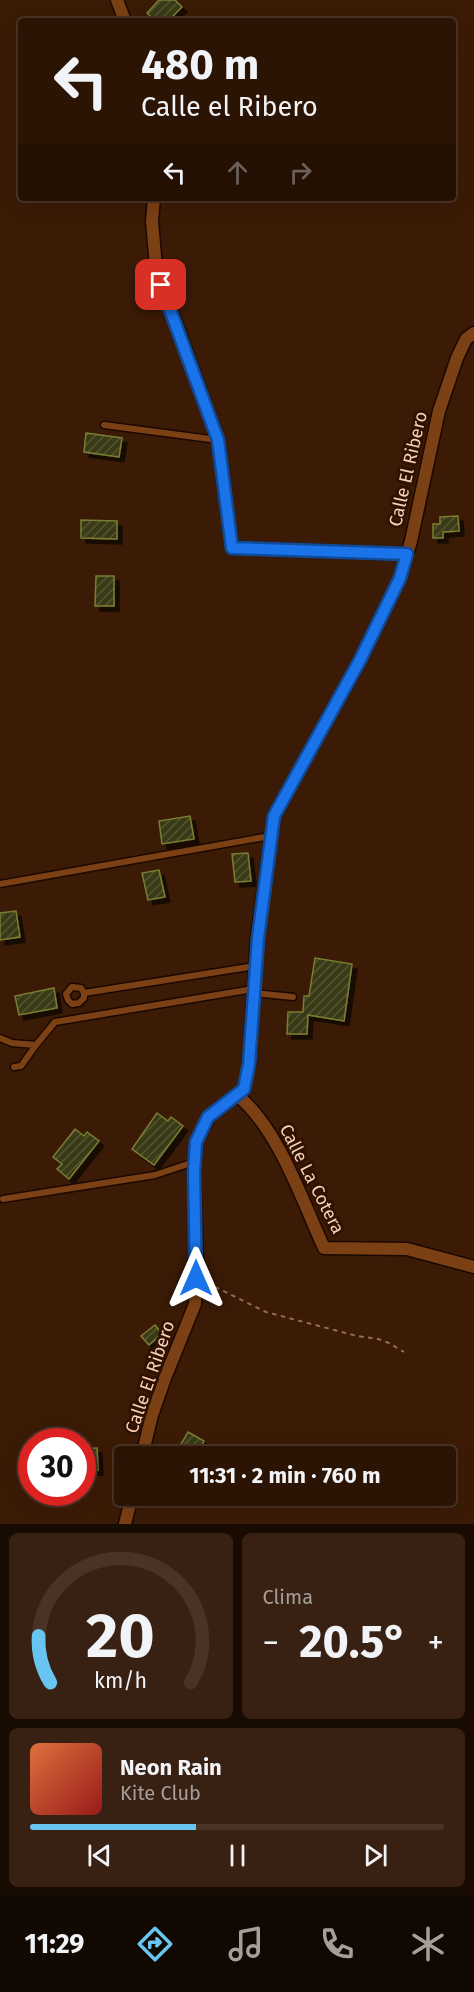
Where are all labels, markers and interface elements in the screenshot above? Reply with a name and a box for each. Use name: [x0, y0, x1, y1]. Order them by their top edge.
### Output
text: 480 m: [141, 40, 259, 90]
icon: left: [42, 42, 120, 120]
text: Calle el Ribero: [141, 91, 318, 123]
icon: left: [158, 156, 191, 189]
icon: ahead: [221, 156, 254, 189]
icon: right: [284, 156, 317, 189]
pin: [135, 259, 186, 310]
icon: arrive: [144, 268, 177, 301]
street label: Calle El Ribero: [384, 409, 432, 529]
street label: Calle La Cotera: [275, 1120, 349, 1238]
position arrow: [164, 1246, 228, 1310]
street label: Calle El Ribero: [120, 1318, 180, 1436]
speed limit sign: 30: [18, 1428, 96, 1506]
text: 11:31 · 2 min · 760 m: [189, 1462, 381, 1489]
text: Clima: [263, 1585, 313, 1609]
text: 20: [86, 1599, 155, 1674]
text: 20.5°: [299, 1615, 407, 1669]
text: −: [263, 1623, 279, 1663]
text: +: [428, 1623, 444, 1663]
text: km/h: [94, 1668, 147, 1694]
text: Neon Rain: [120, 1754, 222, 1781]
text: Kite Club: [120, 1781, 201, 1805]
icon: previous: [83, 1839, 116, 1872]
icon: pause: [221, 1839, 254, 1872]
icon: next: [359, 1839, 392, 1872]
icon: directions: [134, 1923, 176, 1965]
icon: music: [225, 1923, 267, 1965]
icon: phone: [316, 1923, 358, 1965]
icon: climate: [407, 1923, 449, 1965]
text: 11:29: [25, 1928, 84, 1960]

